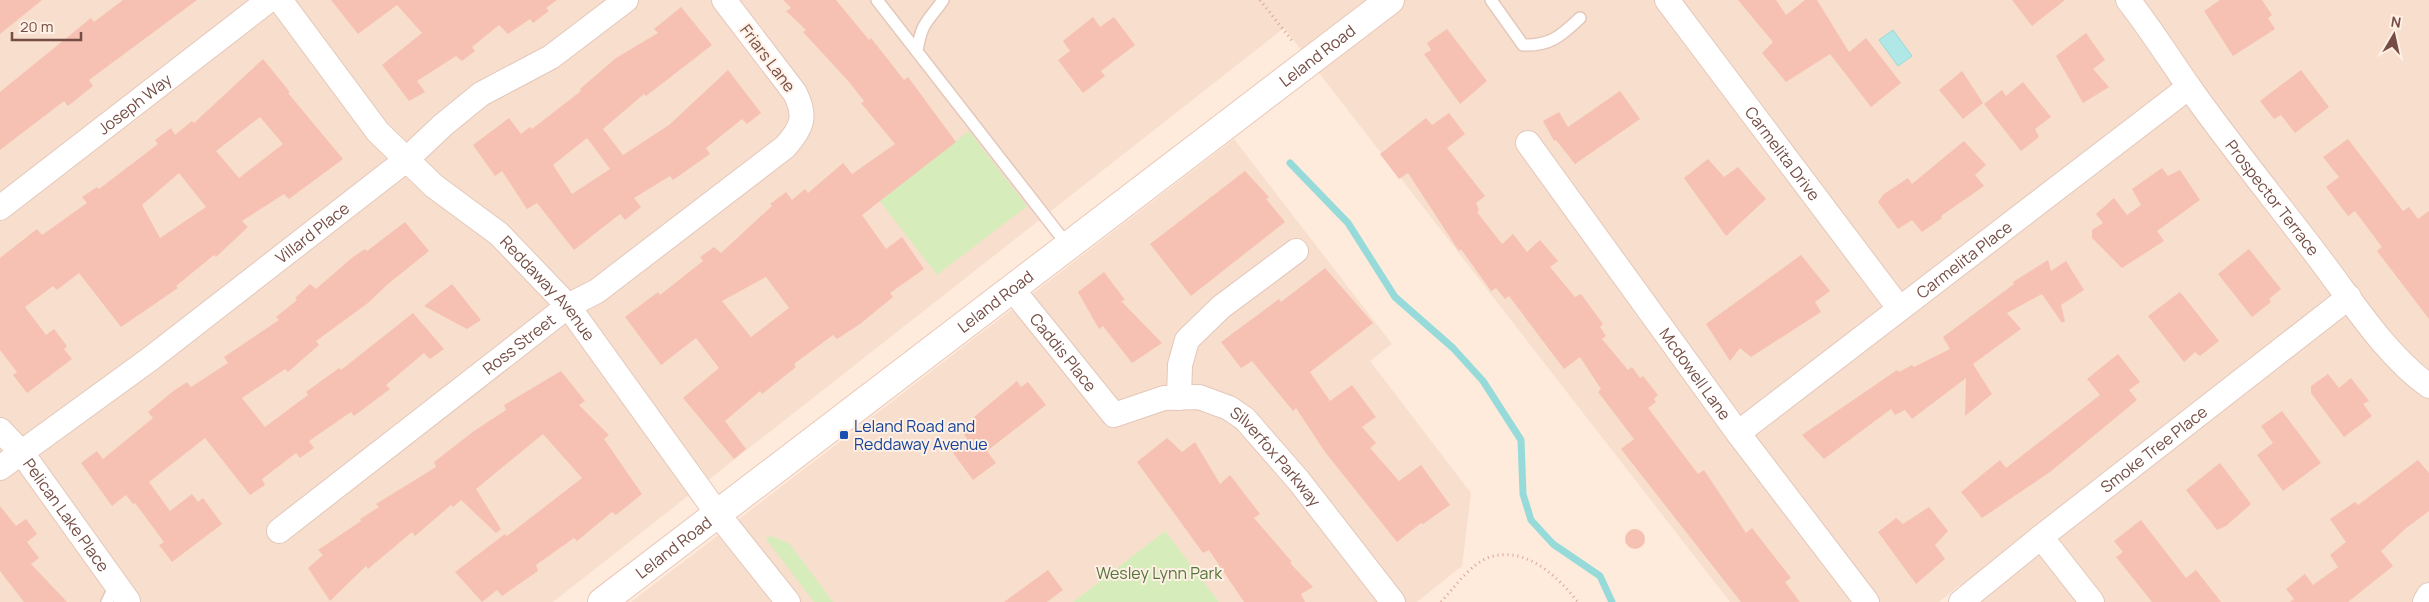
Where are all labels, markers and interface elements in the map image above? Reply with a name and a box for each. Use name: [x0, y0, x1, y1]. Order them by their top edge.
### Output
scale bar: [12, 10, 81, 42]
north arrow: [2369, 10, 2419, 60]
text: N: [2390, 11, 2403, 32]
text: 20 m: [20, 16, 53, 37]
street label: Leland Road: [1275, 19, 1360, 92]
street label: Friars Lane: [735, 20, 801, 96]
street label: Joseph Way: [93, 68, 176, 140]
street label: Carmelita Drive: [1740, 102, 1825, 205]
street label: Prospector Terrace: [2221, 135, 2324, 260]
street label: Villard Place: [271, 197, 354, 269]
street label: Carmelita Place: [1912, 216, 2017, 303]
street label: Reddaway Avenue: [495, 231, 600, 345]
street label: Leland Road: [953, 265, 1038, 338]
street label: Caddis Place: [1025, 308, 1102, 396]
street label: Ross Street: [478, 309, 560, 380]
street label: Mcdowell Lane: [1654, 323, 1736, 424]
street label: Silverfox Parkway: [1226, 401, 1326, 511]
street label: Smoke Tree Place: [2096, 401, 2212, 498]
place label: Leland Road and Reddaway Avenue: [854, 415, 988, 455]
marker: Leland Road and Reddaway Avenue: [838, 429, 850, 441]
street label: Pelican Lake Place: [18, 454, 114, 576]
street label: Leland Road: [631, 511, 716, 583]
park label: Wesley Lynn Park: [1096, 562, 1223, 584]

